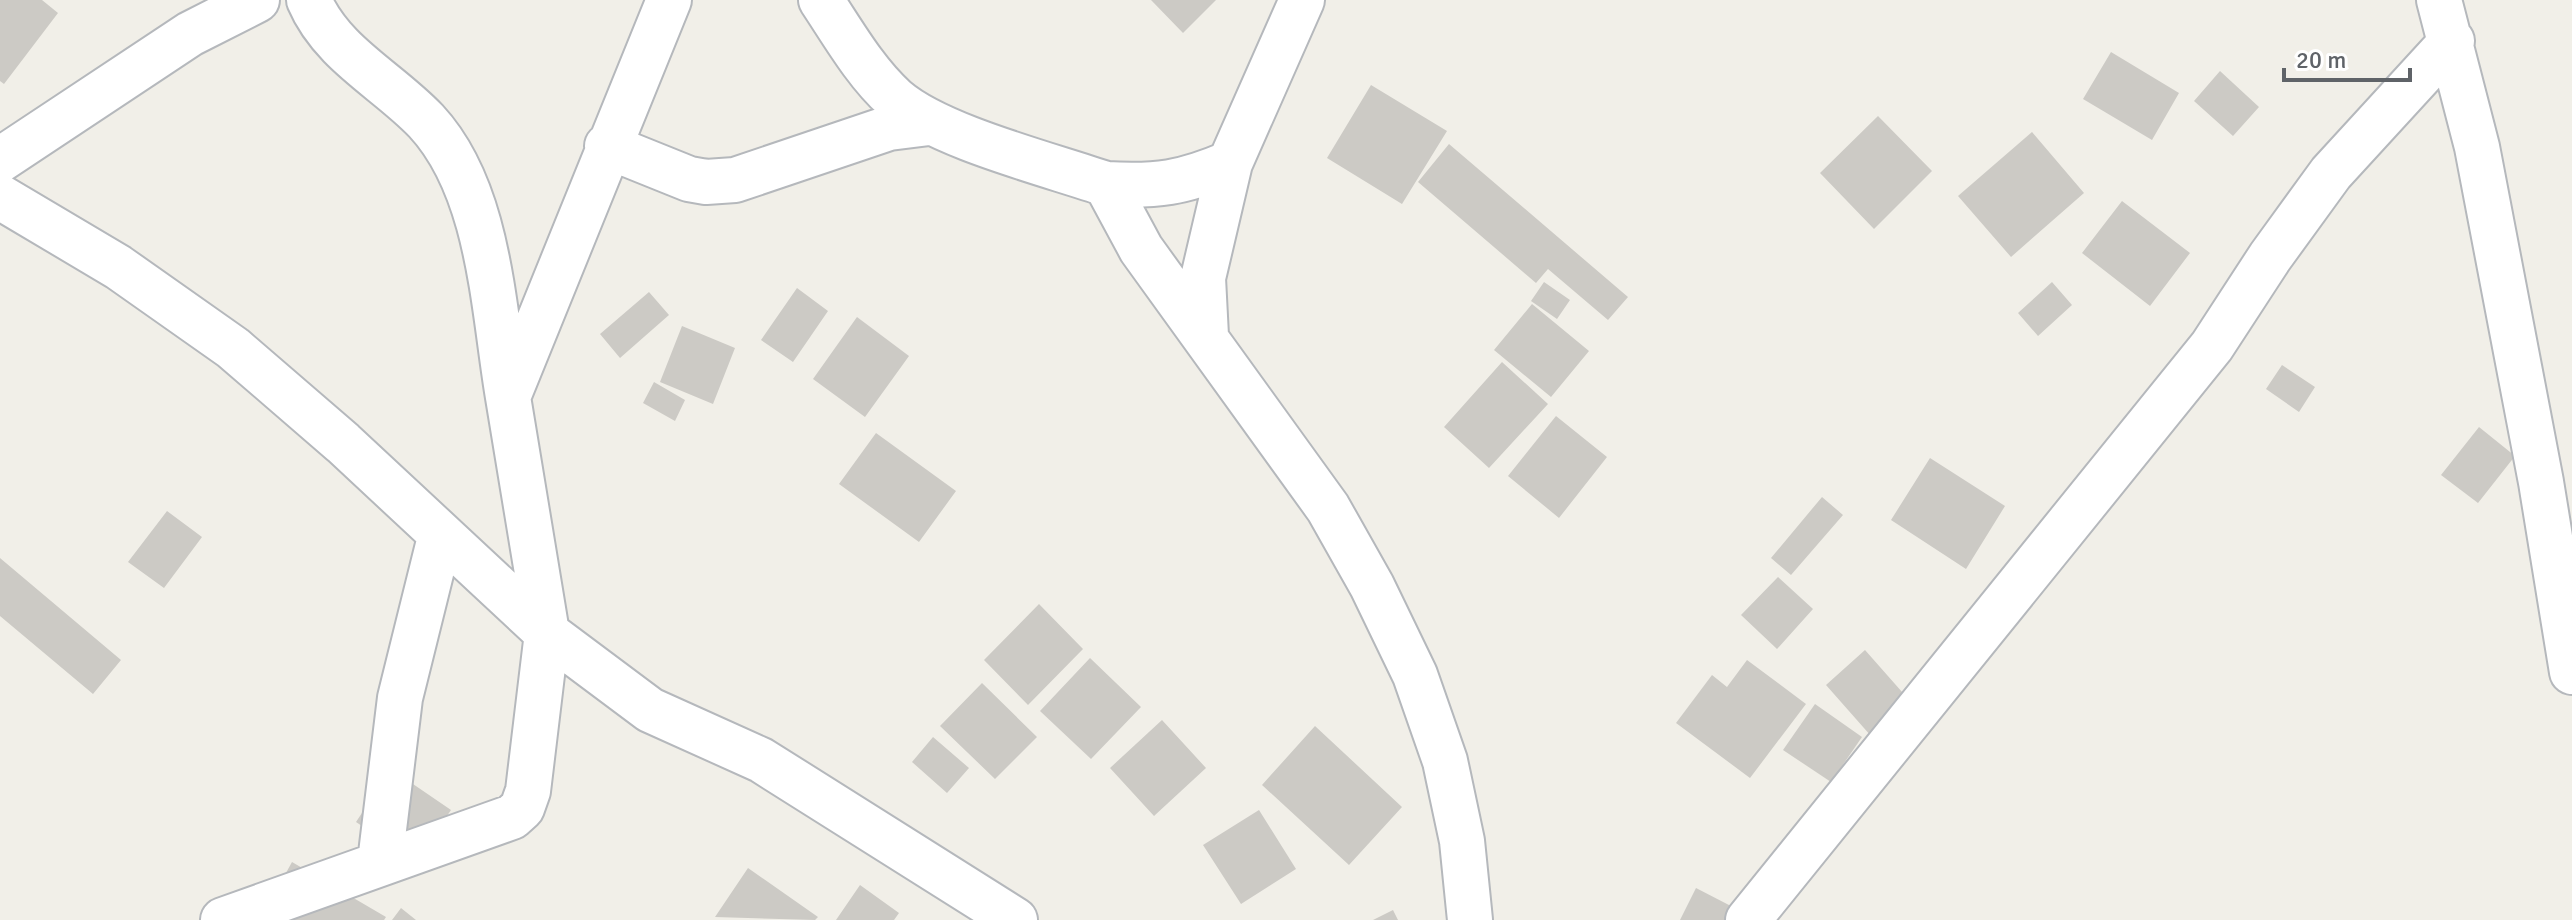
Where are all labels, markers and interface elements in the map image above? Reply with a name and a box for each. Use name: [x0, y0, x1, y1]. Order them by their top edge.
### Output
scale bar: [2284, 32, 2410, 82]
text: 20 m: [2296, 45, 2346, 75]

